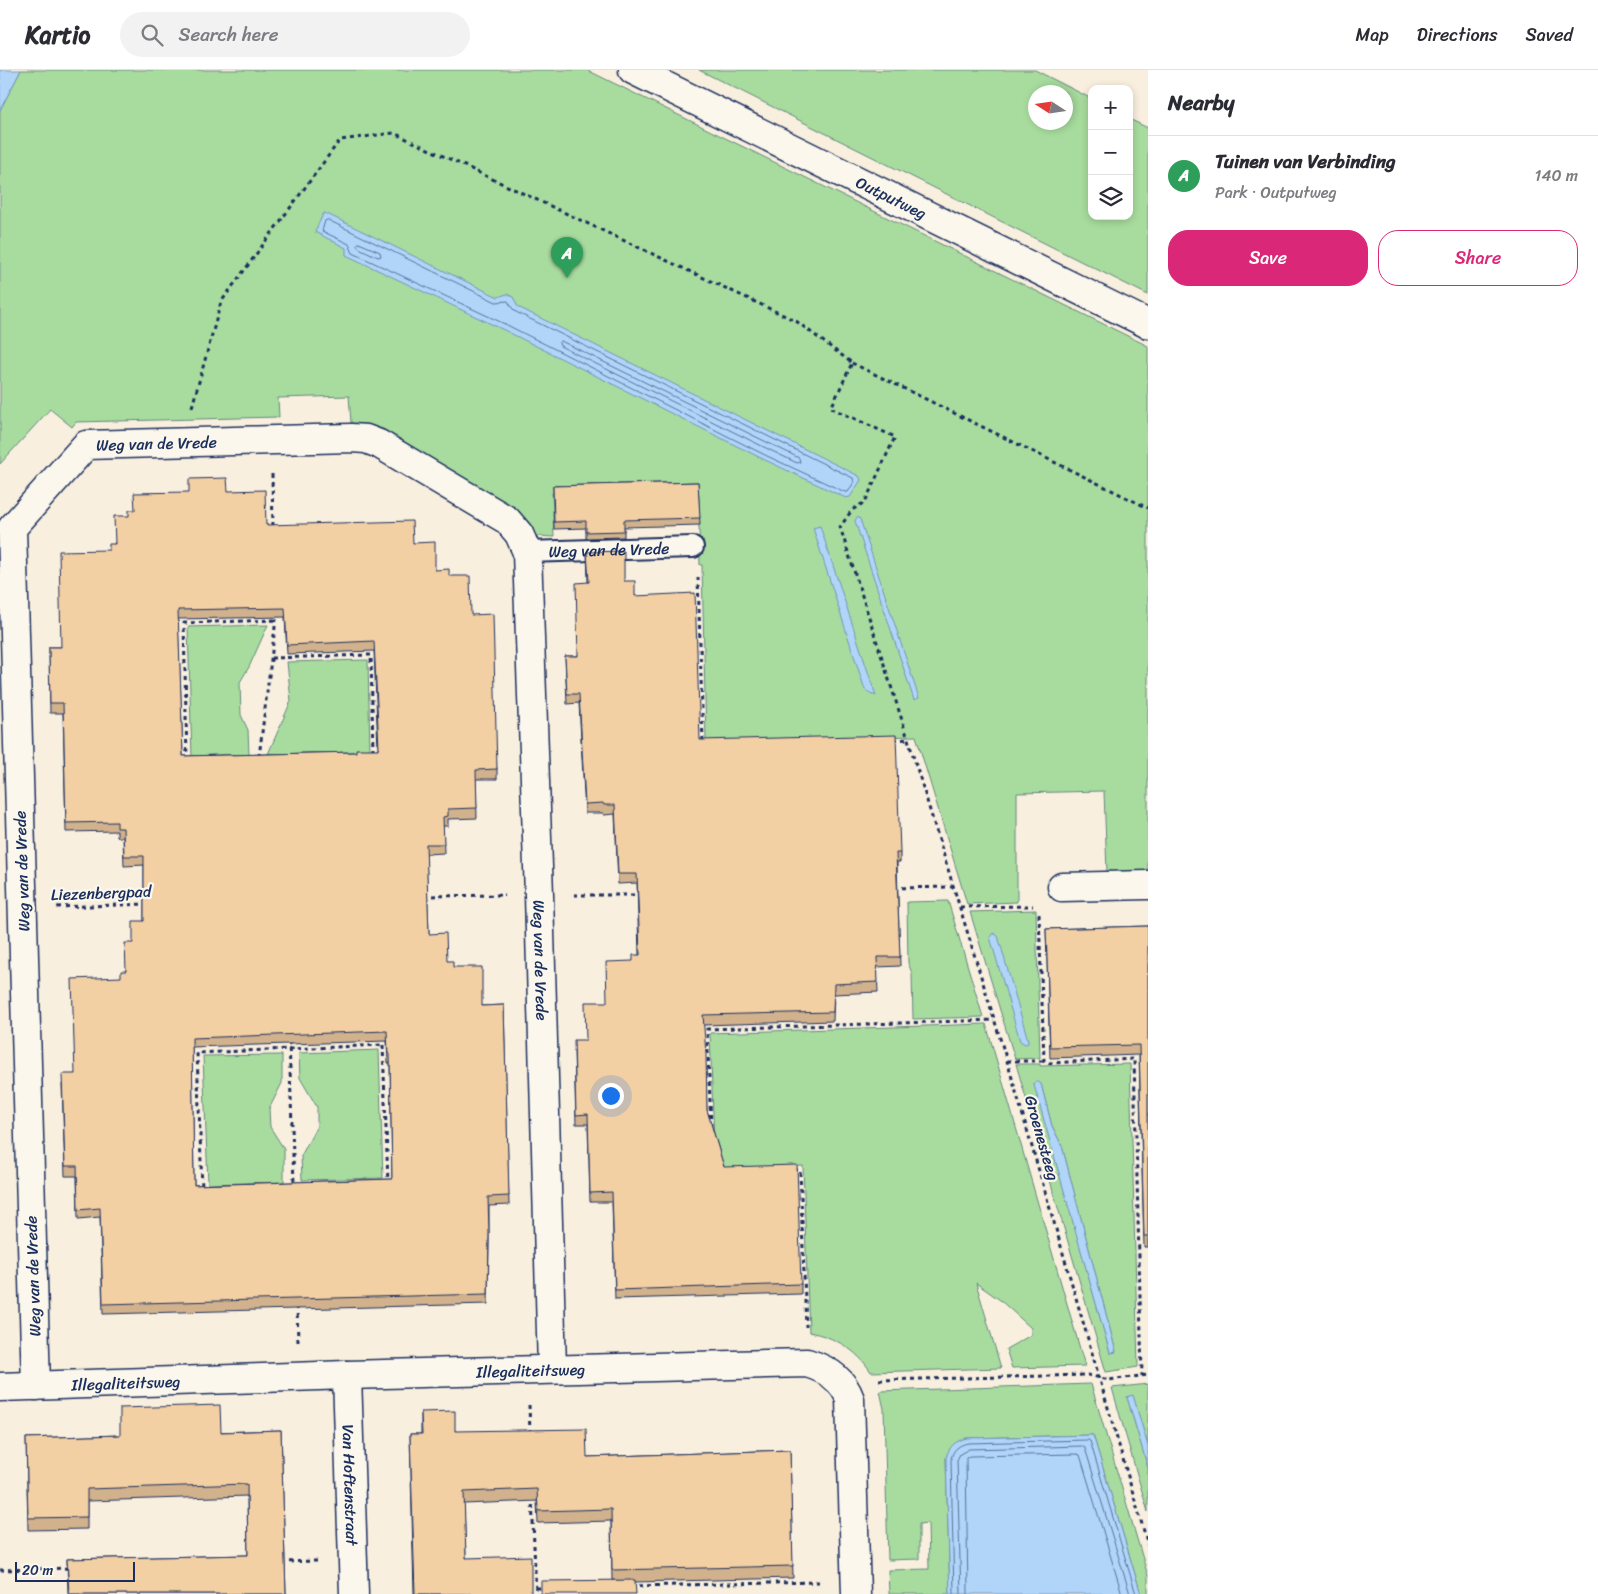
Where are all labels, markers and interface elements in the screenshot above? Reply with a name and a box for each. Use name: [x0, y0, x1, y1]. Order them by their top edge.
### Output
search box: [120, 12, 470, 57]
text: Kartio: [25, 14, 90, 56]
text: Search here: [178, 18, 279, 51]
text: Map: [1356, 19, 1389, 51]
text: Directions: [1417, 19, 1498, 51]
text: Saved: [1526, 19, 1573, 51]
icon: search: [138, 21, 166, 49]
text: Nearby: [1168, 84, 1234, 122]
north arrow: [1028, 85, 1073, 130]
map controls: [1088, 85, 1133, 220]
button: +: [1088, 85, 1133, 130]
button: −: [1088, 130, 1133, 175]
text: Tuinen van Verbinding: [1215, 145, 1396, 178]
text: A: [1179, 161, 1189, 190]
text: 140 m: [1535, 161, 1578, 190]
street label: Outputweg: [851, 168, 932, 227]
button: layers: [1088, 175, 1133, 220]
text: Park · Outputweg: [1215, 178, 1337, 207]
button: Save: [1168, 230, 1368, 286]
button: Share: [1378, 230, 1578, 286]
pin: A: [551, 237, 583, 278]
street label: Weg van de Vrede: [96, 427, 217, 459]
street label: Weg van de Vrede: [548, 533, 670, 566]
street label: Weg van de Vrede: [5, 810, 39, 932]
street label: Liezenbergpad: [50, 877, 153, 909]
street label: Weg van de Vrede: [525, 899, 557, 1021]
your location: [598, 1083, 624, 1109]
street label: Groenesteeg: [1016, 1092, 1068, 1184]
street label: Weg van de Vrede: [16, 1215, 50, 1337]
street label: Illegaliteitsweg: [475, 1354, 586, 1386]
street label: Illegaliteitsweg: [70, 1366, 181, 1399]
street label: Van Hoftenstraat: [334, 1424, 367, 1547]
text: 20 m: [22, 1558, 53, 1583]
scale bar: [15, 1559, 135, 1582]

